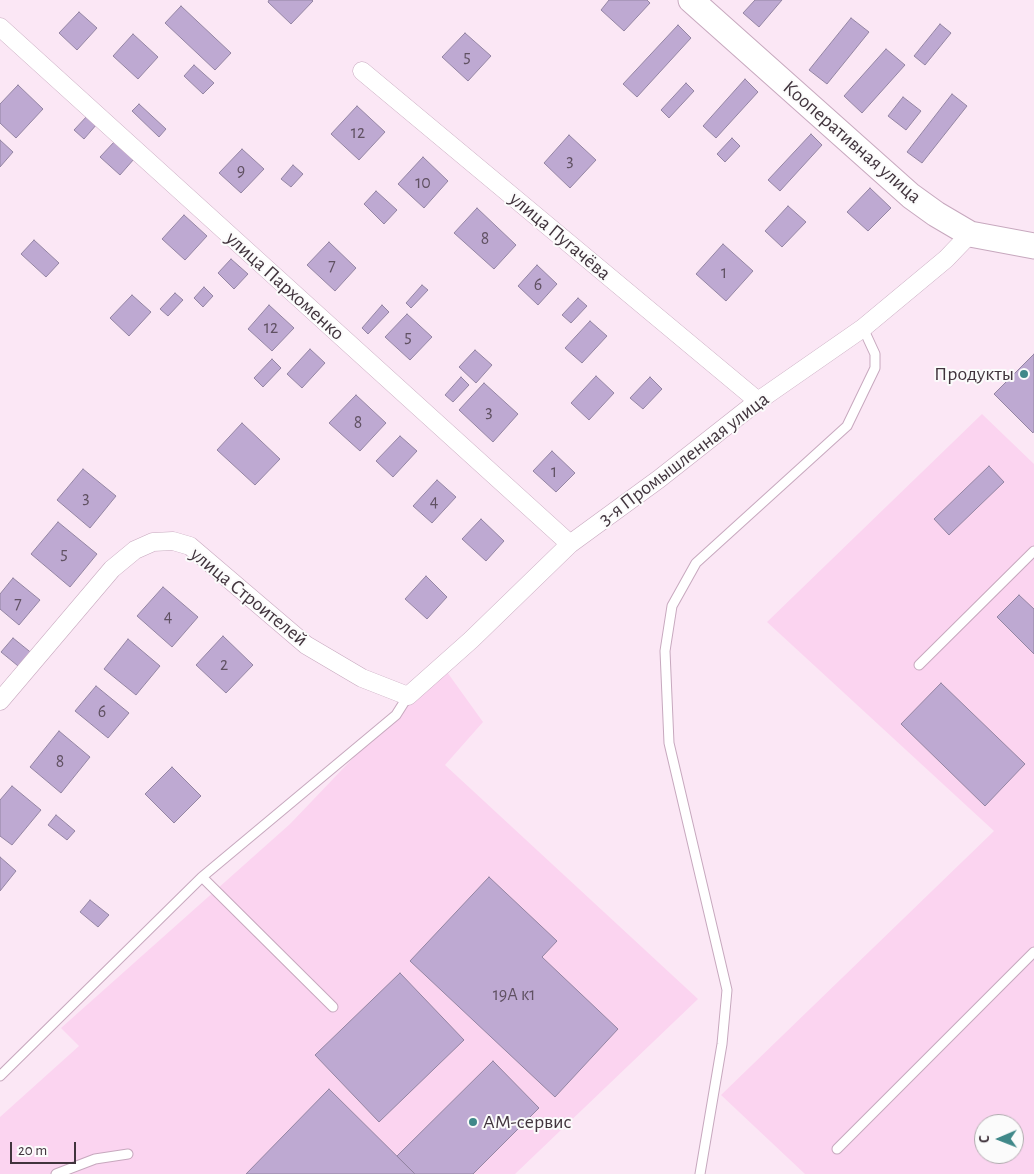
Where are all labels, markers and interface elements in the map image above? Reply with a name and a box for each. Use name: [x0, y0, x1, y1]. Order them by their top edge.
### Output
house number: 5: [463, 46, 471, 68]
street label: Кооперативная улица: [778, 75, 926, 209]
house number: 12: [351, 122, 365, 144]
house number: 3: [566, 150, 574, 172]
house number: 9: [237, 160, 245, 182]
house number: 10: [415, 172, 431, 194]
street label: улица Пугачёва: [504, 187, 616, 285]
street label: улица Пархоменко: [221, 226, 349, 346]
house number: 8: [481, 228, 489, 250]
house number: 7: [328, 255, 336, 277]
house number: 1: [721, 262, 727, 284]
house number: 6: [534, 274, 542, 296]
house number: 12: [264, 317, 278, 339]
house number: 5: [404, 326, 412, 348]
place label: Продукты: [934, 362, 1014, 386]
marker: Продукты: [1018, 368, 1030, 380]
street label: 3-я Промышленная улица: [594, 387, 774, 531]
house number: 3: [485, 401, 493, 423]
house number: 8: [354, 412, 362, 434]
house number: 1: [551, 461, 557, 483]
house number: 3: [82, 487, 90, 509]
house number: 4: [430, 491, 438, 513]
street label: улица Строителей: [185, 542, 313, 652]
house number: 5: [60, 543, 68, 565]
house number: 7: [14, 593, 22, 615]
house number: 4: [164, 606, 172, 628]
house number: 2: [220, 654, 228, 676]
house number: 6: [98, 701, 106, 723]
house number: 8: [56, 751, 64, 773]
house number: 19А к1: [493, 984, 535, 1006]
place label: АМ-сервис: [483, 1110, 572, 1134]
north arrow: [974, 1114, 1024, 1164]
marker: АМ-сервис: [467, 1116, 479, 1128]
scale bar: [12, 1132, 79, 1164]
text: С: [978, 1135, 992, 1143]
text: 20 m: [18, 1143, 47, 1158]

